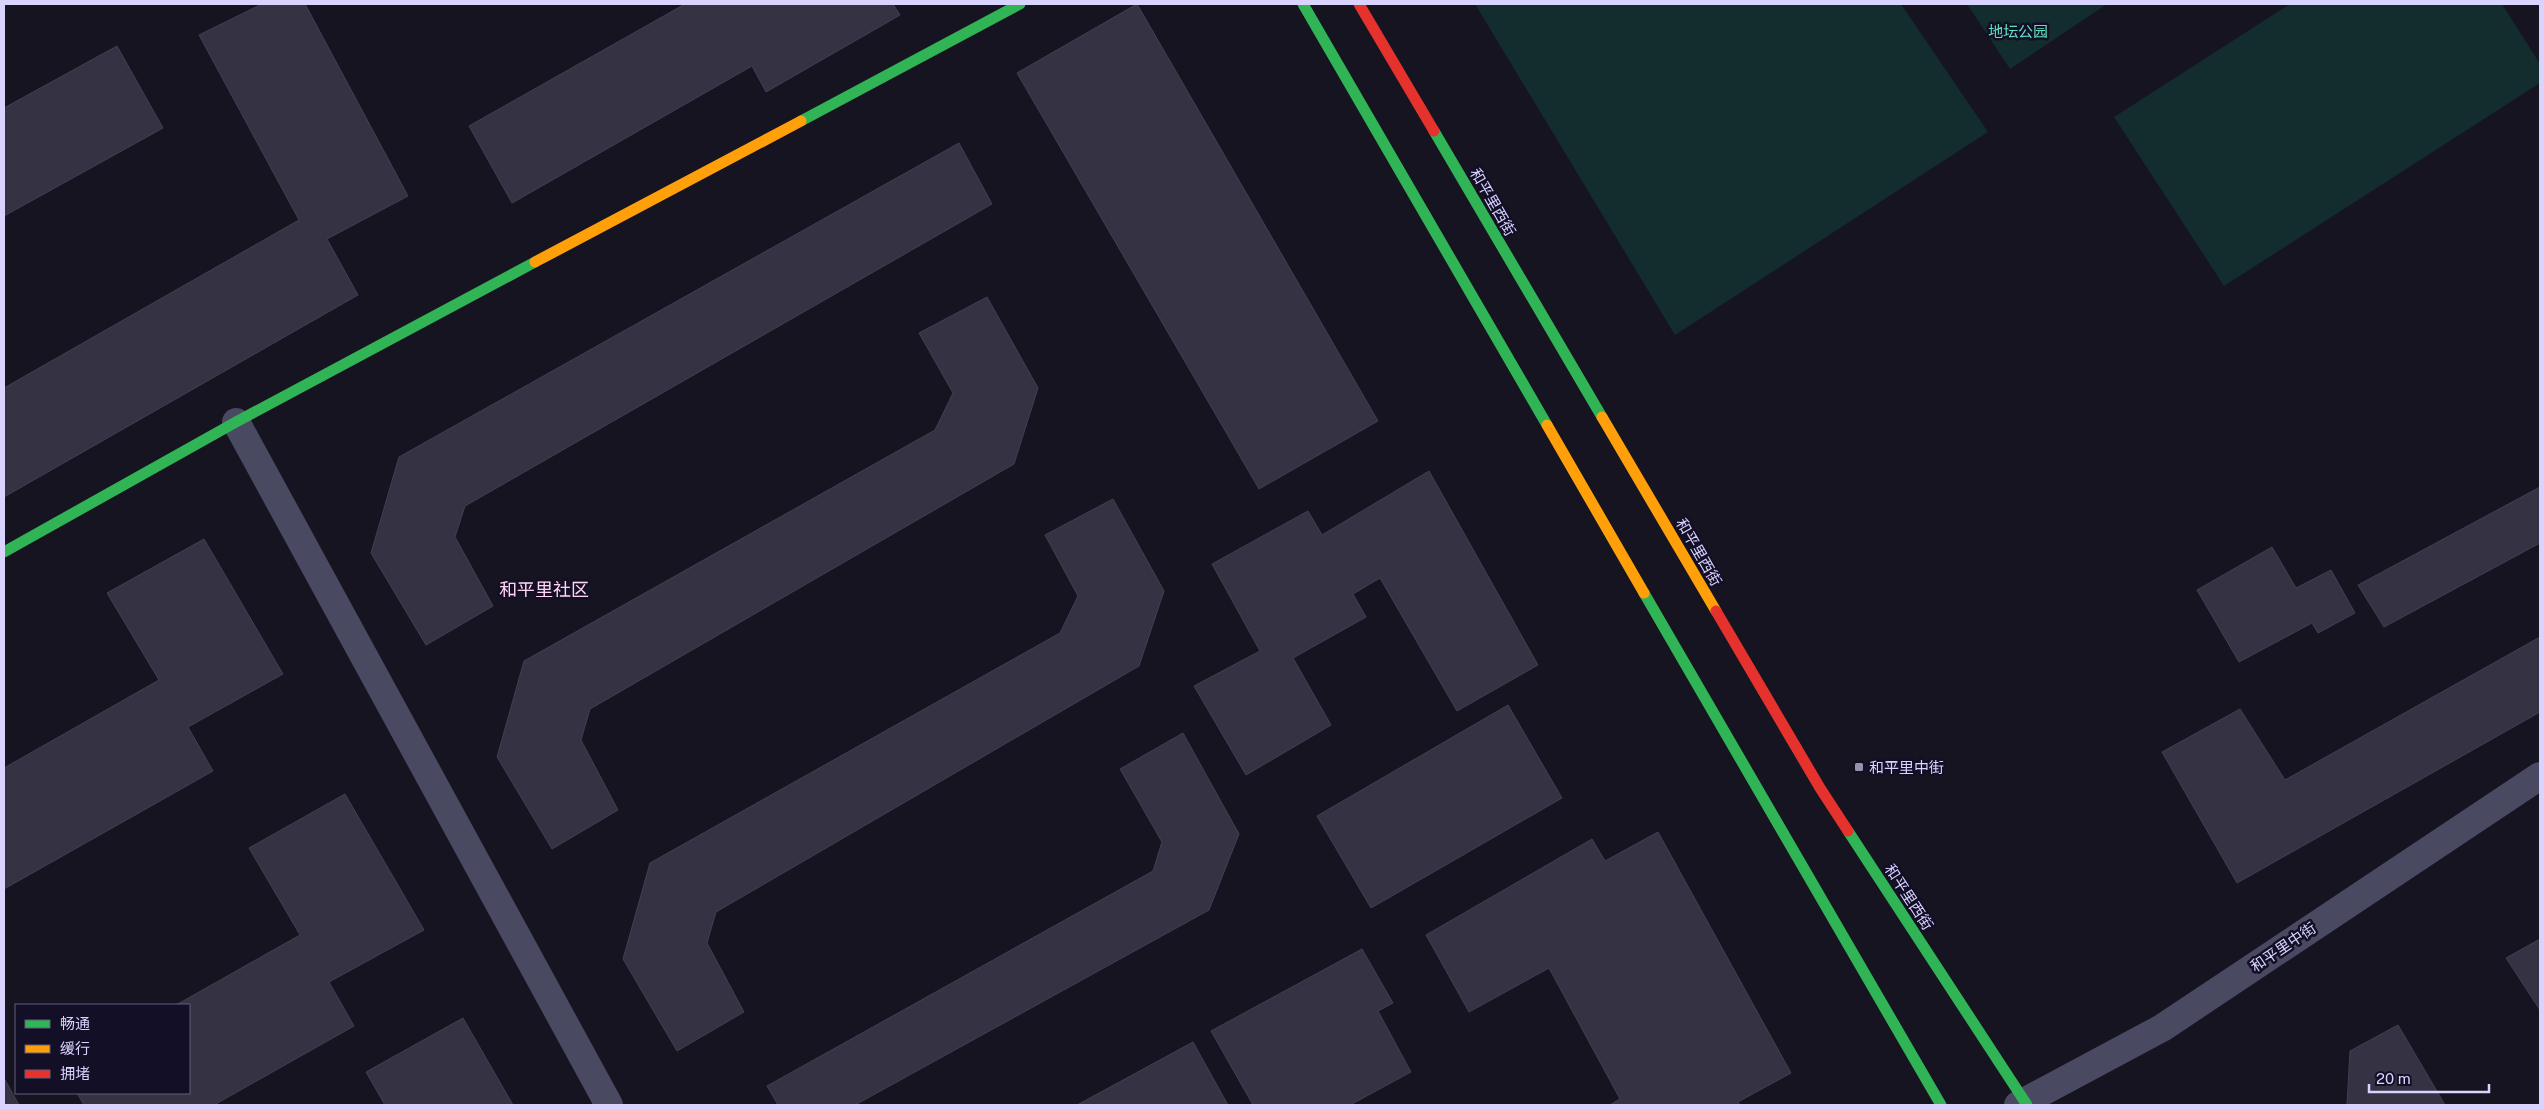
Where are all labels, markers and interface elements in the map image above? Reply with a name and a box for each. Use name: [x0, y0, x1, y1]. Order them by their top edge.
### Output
park label: 地坛公园: [1988, 23, 2048, 40]
street label: 和平里西街: [1467, 165, 1519, 239]
street label: 和平里西街: [1673, 515, 1725, 589]
district label: 和平里社区: [499, 579, 589, 600]
place label: 和平里中街: [1869, 759, 1944, 776]
marker: 和平里中街: [1853, 761, 1865, 773]
street label: 和平里西街: [1881, 861, 1937, 933]
street label: 和平里中街: [2247, 919, 2319, 975]
legend: [15, 1004, 190, 1094]
text: 畅通: [60, 1015, 90, 1032]
text: 缓行: [60, 1040, 90, 1057]
scale bar: [2369, 1062, 2489, 1094]
text: 拥堵: [60, 1065, 90, 1082]
text: 20 m: [2376, 1070, 2411, 1087]

